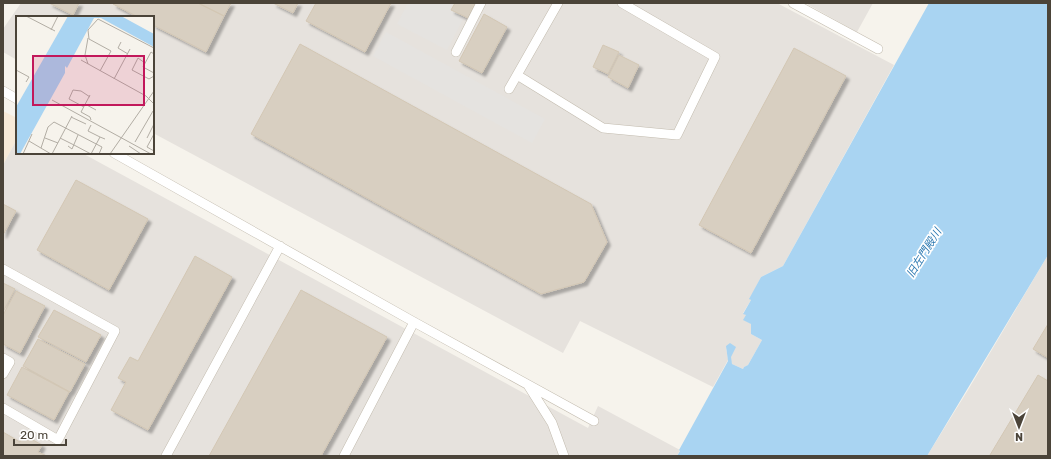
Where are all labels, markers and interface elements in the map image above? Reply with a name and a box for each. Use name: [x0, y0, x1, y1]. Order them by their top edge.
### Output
inset map: [16, 16, 154, 154]
water label: 旧左門殿川: [904, 225, 945, 280]
north arrow: [999, 407, 1039, 447]
scale bar: [14, 421, 66, 447]
text: 20 m: [20, 428, 48, 442]
text: N: [1015, 430, 1023, 443]

